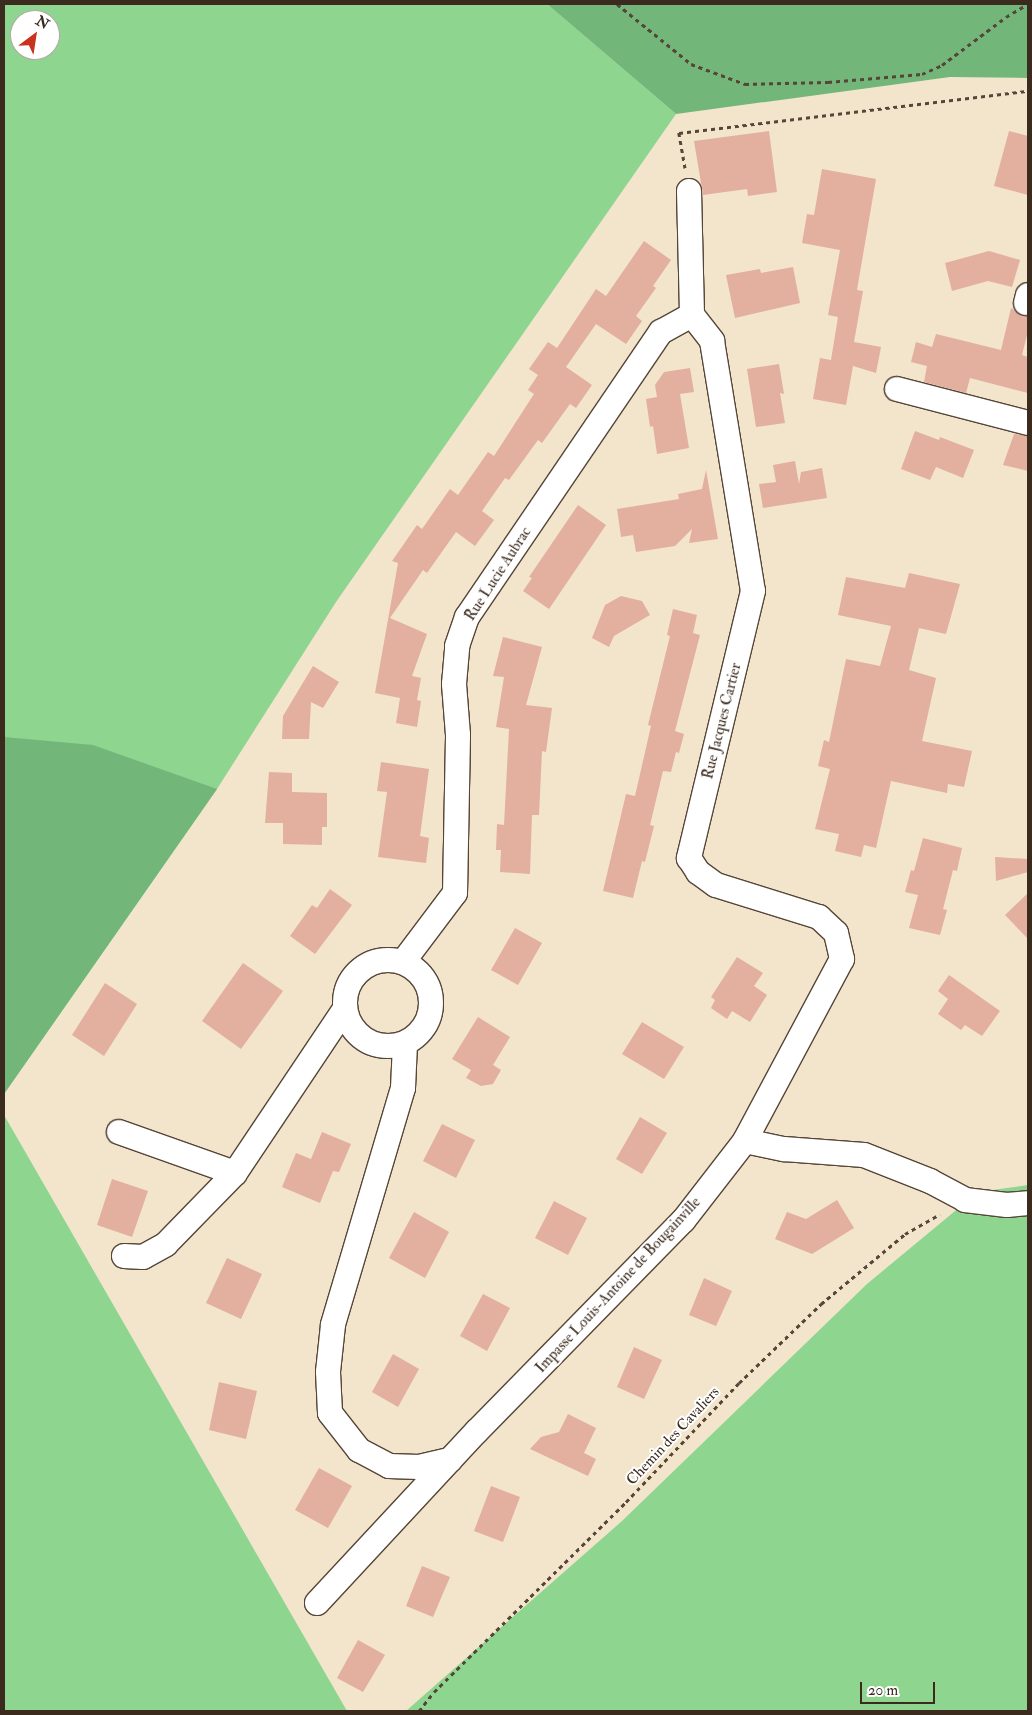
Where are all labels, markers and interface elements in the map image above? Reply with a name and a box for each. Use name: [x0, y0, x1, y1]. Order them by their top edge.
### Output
north arrow: [10, 10, 60, 60]
text: N: [33, 12, 52, 33]
street label: Rue Lucie Aubrac: [461, 524, 535, 624]
street label: Rue Jacques Cartier: [699, 661, 745, 781]
street label: Impasse Louis-Antoine de Bougainville: [532, 1193, 704, 1377]
street label: Chemin des Cavaliers: [623, 1383, 723, 1489]
scale bar: [862, 1672, 937, 1704]
text: 20 m: [868, 1681, 898, 1700]

